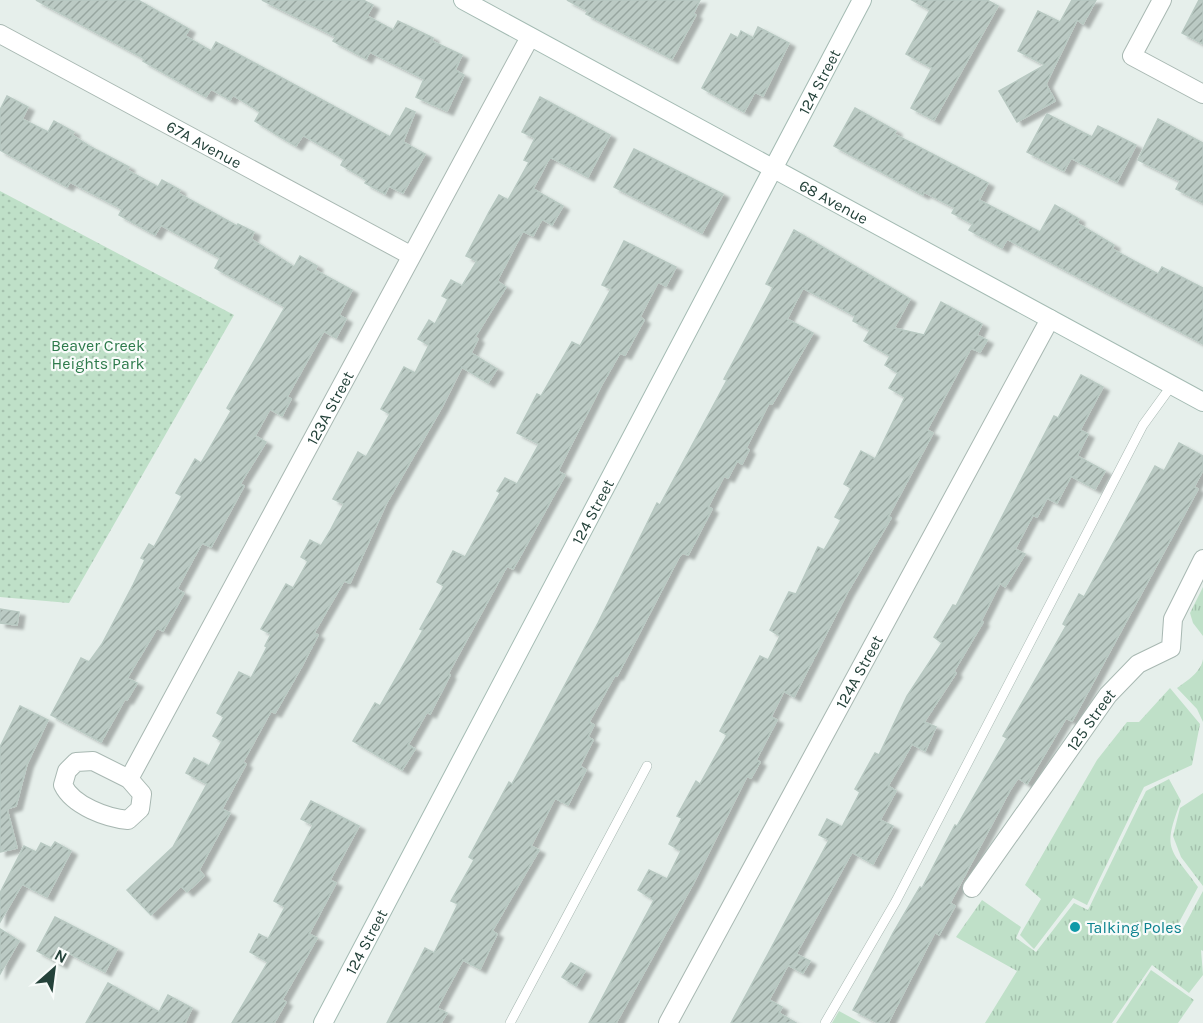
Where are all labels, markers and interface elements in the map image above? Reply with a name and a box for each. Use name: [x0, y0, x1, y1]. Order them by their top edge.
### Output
street label: 124 Street: [794, 46, 844, 118]
street label: 67A Avenue: [163, 116, 245, 172]
street label: 68 Avenue: [796, 175, 872, 228]
park label: Beaver Creek Heights Park: [51, 336, 145, 373]
street label: 123A Street: [302, 368, 357, 448]
street label: 124 Street: [567, 476, 617, 548]
street label: 124A Street: [831, 632, 886, 711]
street label: 125 Street: [1062, 684, 1119, 754]
street label: 124 Street: [341, 906, 391, 978]
place label: Talking Poles: [1087, 918, 1182, 937]
marker: Talking Poles: [1068, 920, 1082, 934]
north arrow: [24, 939, 84, 999]
text: N: [51, 945, 70, 967]

